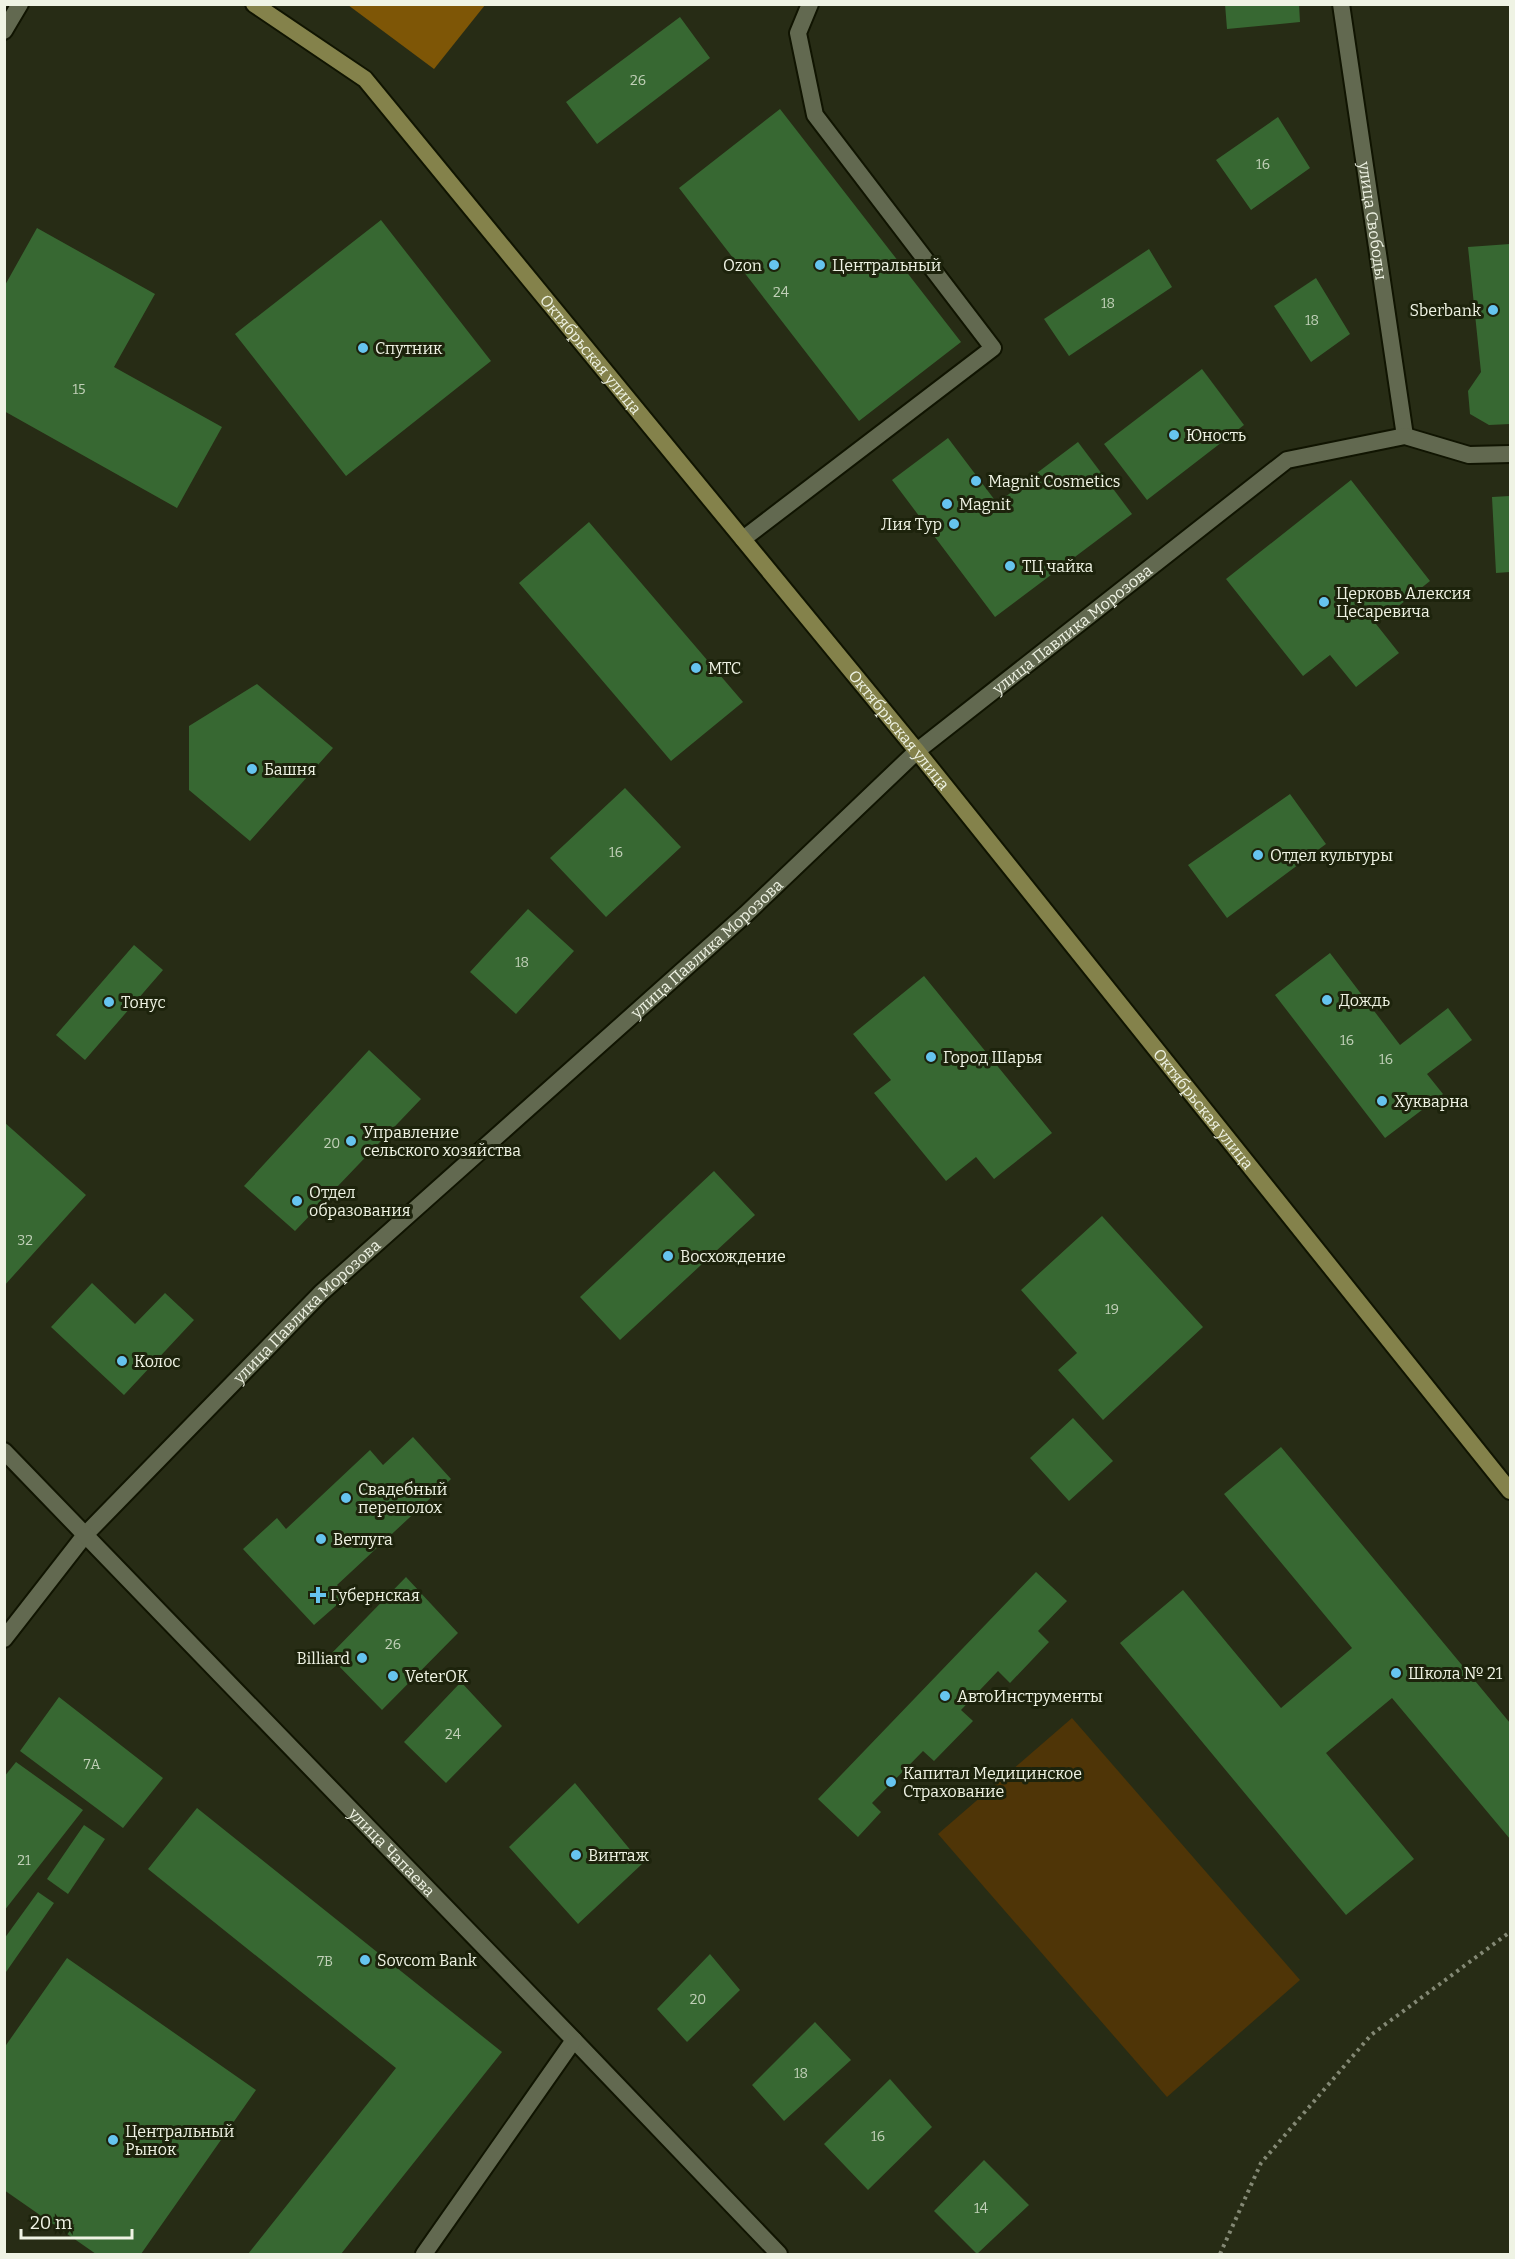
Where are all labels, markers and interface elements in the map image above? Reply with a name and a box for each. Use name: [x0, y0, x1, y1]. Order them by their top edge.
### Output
house number: 26: [630, 72, 646, 89]
house number: 16: [1256, 156, 1270, 173]
street label: улица Свободы: [1354, 159, 1391, 281]
place label: Ozon: [723, 256, 762, 275]
place label: Центральный: [832, 256, 941, 275]
marker: Ozon: [767, 258, 781, 272]
marker: Центральный: [813, 258, 827, 272]
house number: 24: [773, 284, 789, 301]
street label: Октябрьская улица: [536, 291, 645, 418]
house number: 18: [1101, 295, 1115, 312]
place label: Sberbank: [1409, 301, 1481, 320]
marker: Sberbank: [1486, 303, 1500, 317]
house number: 18: [1305, 312, 1319, 329]
place label: Спутник: [375, 339, 443, 358]
marker: Спутник: [356, 341, 370, 355]
house number: 15: [72, 381, 86, 398]
place label: Юность: [1186, 426, 1246, 445]
marker: Юность: [1167, 428, 1181, 442]
place label: Magnit Cosmetics: [988, 472, 1121, 491]
marker: Magnit Cosmetics: [969, 474, 983, 488]
place label: Magnit: [959, 495, 1011, 514]
marker: Magnit: [940, 497, 954, 511]
place label: Лия Тур: [881, 515, 942, 534]
marker: Лия Тур: [947, 517, 961, 531]
place label: ТЦ чайка: [1022, 557, 1093, 576]
marker: ТЦ чайка: [1003, 559, 1017, 573]
street label: улица Павлика Морозова: [988, 560, 1156, 699]
place label: Церковь Алексия Цесаревича: [1336, 584, 1471, 621]
marker: Церковь Алексия Цесаревича: [1317, 595, 1331, 609]
place label: МТС: [708, 659, 741, 678]
marker: МТС: [689, 661, 703, 675]
street label: Октябрьская улица: [844, 666, 954, 794]
place label: Башня: [264, 760, 316, 779]
marker: Башня: [245, 762, 259, 776]
house number: 16: [609, 844, 623, 861]
place label: Отдел культуры: [1270, 846, 1393, 865]
marker: Отдел культуры: [1251, 848, 1265, 862]
street label: улица Павлика Морозова: [626, 875, 787, 1023]
house number: 18: [515, 954, 529, 971]
place label: Дождь: [1339, 991, 1390, 1010]
place label: Тонус: [121, 993, 166, 1012]
marker: Дождь: [1320, 993, 1334, 1007]
marker: Тонус: [102, 995, 116, 1009]
house number: 16: [1340, 1032, 1354, 1049]
street label: Октябрьская улица: [1149, 1045, 1258, 1173]
place label: Город Шарья: [943, 1048, 1043, 1067]
marker: Город Шарья: [924, 1050, 938, 1064]
house number: 16: [1379, 1051, 1393, 1068]
place label: Хукварна: [1394, 1092, 1469, 1111]
marker: Хукварна: [1375, 1094, 1389, 1108]
place label: Управление сельского хозяйства: [363, 1123, 521, 1160]
marker: Управление сельского хозяйства: [344, 1134, 358, 1148]
house number: 20: [324, 1135, 340, 1152]
place label: Отдел образования: [309, 1183, 411, 1220]
marker: Отдел образования: [290, 1194, 304, 1208]
house number: 32: [17, 1232, 33, 1249]
street label: улица Павлика Морозова: [229, 1235, 385, 1388]
place label: Восхождение: [680, 1247, 786, 1266]
marker: Восхождение: [661, 1249, 675, 1263]
house number: 19: [1105, 1301, 1119, 1318]
place label: Колос: [134, 1352, 181, 1371]
marker: Колос: [115, 1354, 129, 1368]
place label: Свадебный переполох: [358, 1480, 447, 1517]
marker: Свадебный переполох: [339, 1491, 353, 1505]
place label: Ветлуга: [333, 1530, 393, 1549]
marker: Ветлуга: [314, 1532, 328, 1546]
place label: Губернская: [330, 1586, 420, 1605]
marker: Губернская: [311, 1588, 325, 1602]
house number: 26: [385, 1636, 401, 1653]
place label: Billiard: [297, 1649, 351, 1668]
marker: Billiard: [355, 1651, 369, 1665]
place label: Школа № 21: [1408, 1664, 1503, 1683]
marker: Школа № 21: [1389, 1666, 1403, 1680]
place label: VeterOK: [405, 1667, 469, 1686]
marker: VeterOK: [386, 1669, 400, 1683]
place label: АвтоИнструменты: [957, 1687, 1103, 1706]
marker: АвтоИнструменты: [938, 1689, 952, 1703]
house number: 24: [445, 1726, 461, 1743]
house number: 7А: [84, 1756, 101, 1773]
place label: Капитал Медицинское Страхование: [903, 1764, 1082, 1801]
marker: Капитал Медицинское Страхование: [884, 1775, 898, 1789]
street label: улица Чапаева: [344, 1803, 439, 1901]
place label: Винтаж: [588, 1846, 650, 1865]
marker: Винтаж: [569, 1848, 583, 1862]
house number: 21: [17, 1852, 31, 1869]
place label: Sovcom Bank: [377, 1951, 477, 1970]
house number: 7В: [317, 1953, 333, 1970]
marker: Sovcom Bank: [358, 1953, 372, 1967]
house number: 20: [690, 1991, 706, 2008]
house number: 18: [794, 2065, 808, 2082]
place label: Центральный Рынок: [125, 2122, 234, 2159]
house number: 16: [871, 2128, 885, 2145]
marker: Центральный Рынок: [106, 2133, 120, 2147]
house number: 14: [974, 2200, 988, 2217]
scale bar: [21, 2202, 132, 2240]
text: 20 m: [30, 2212, 72, 2234]

